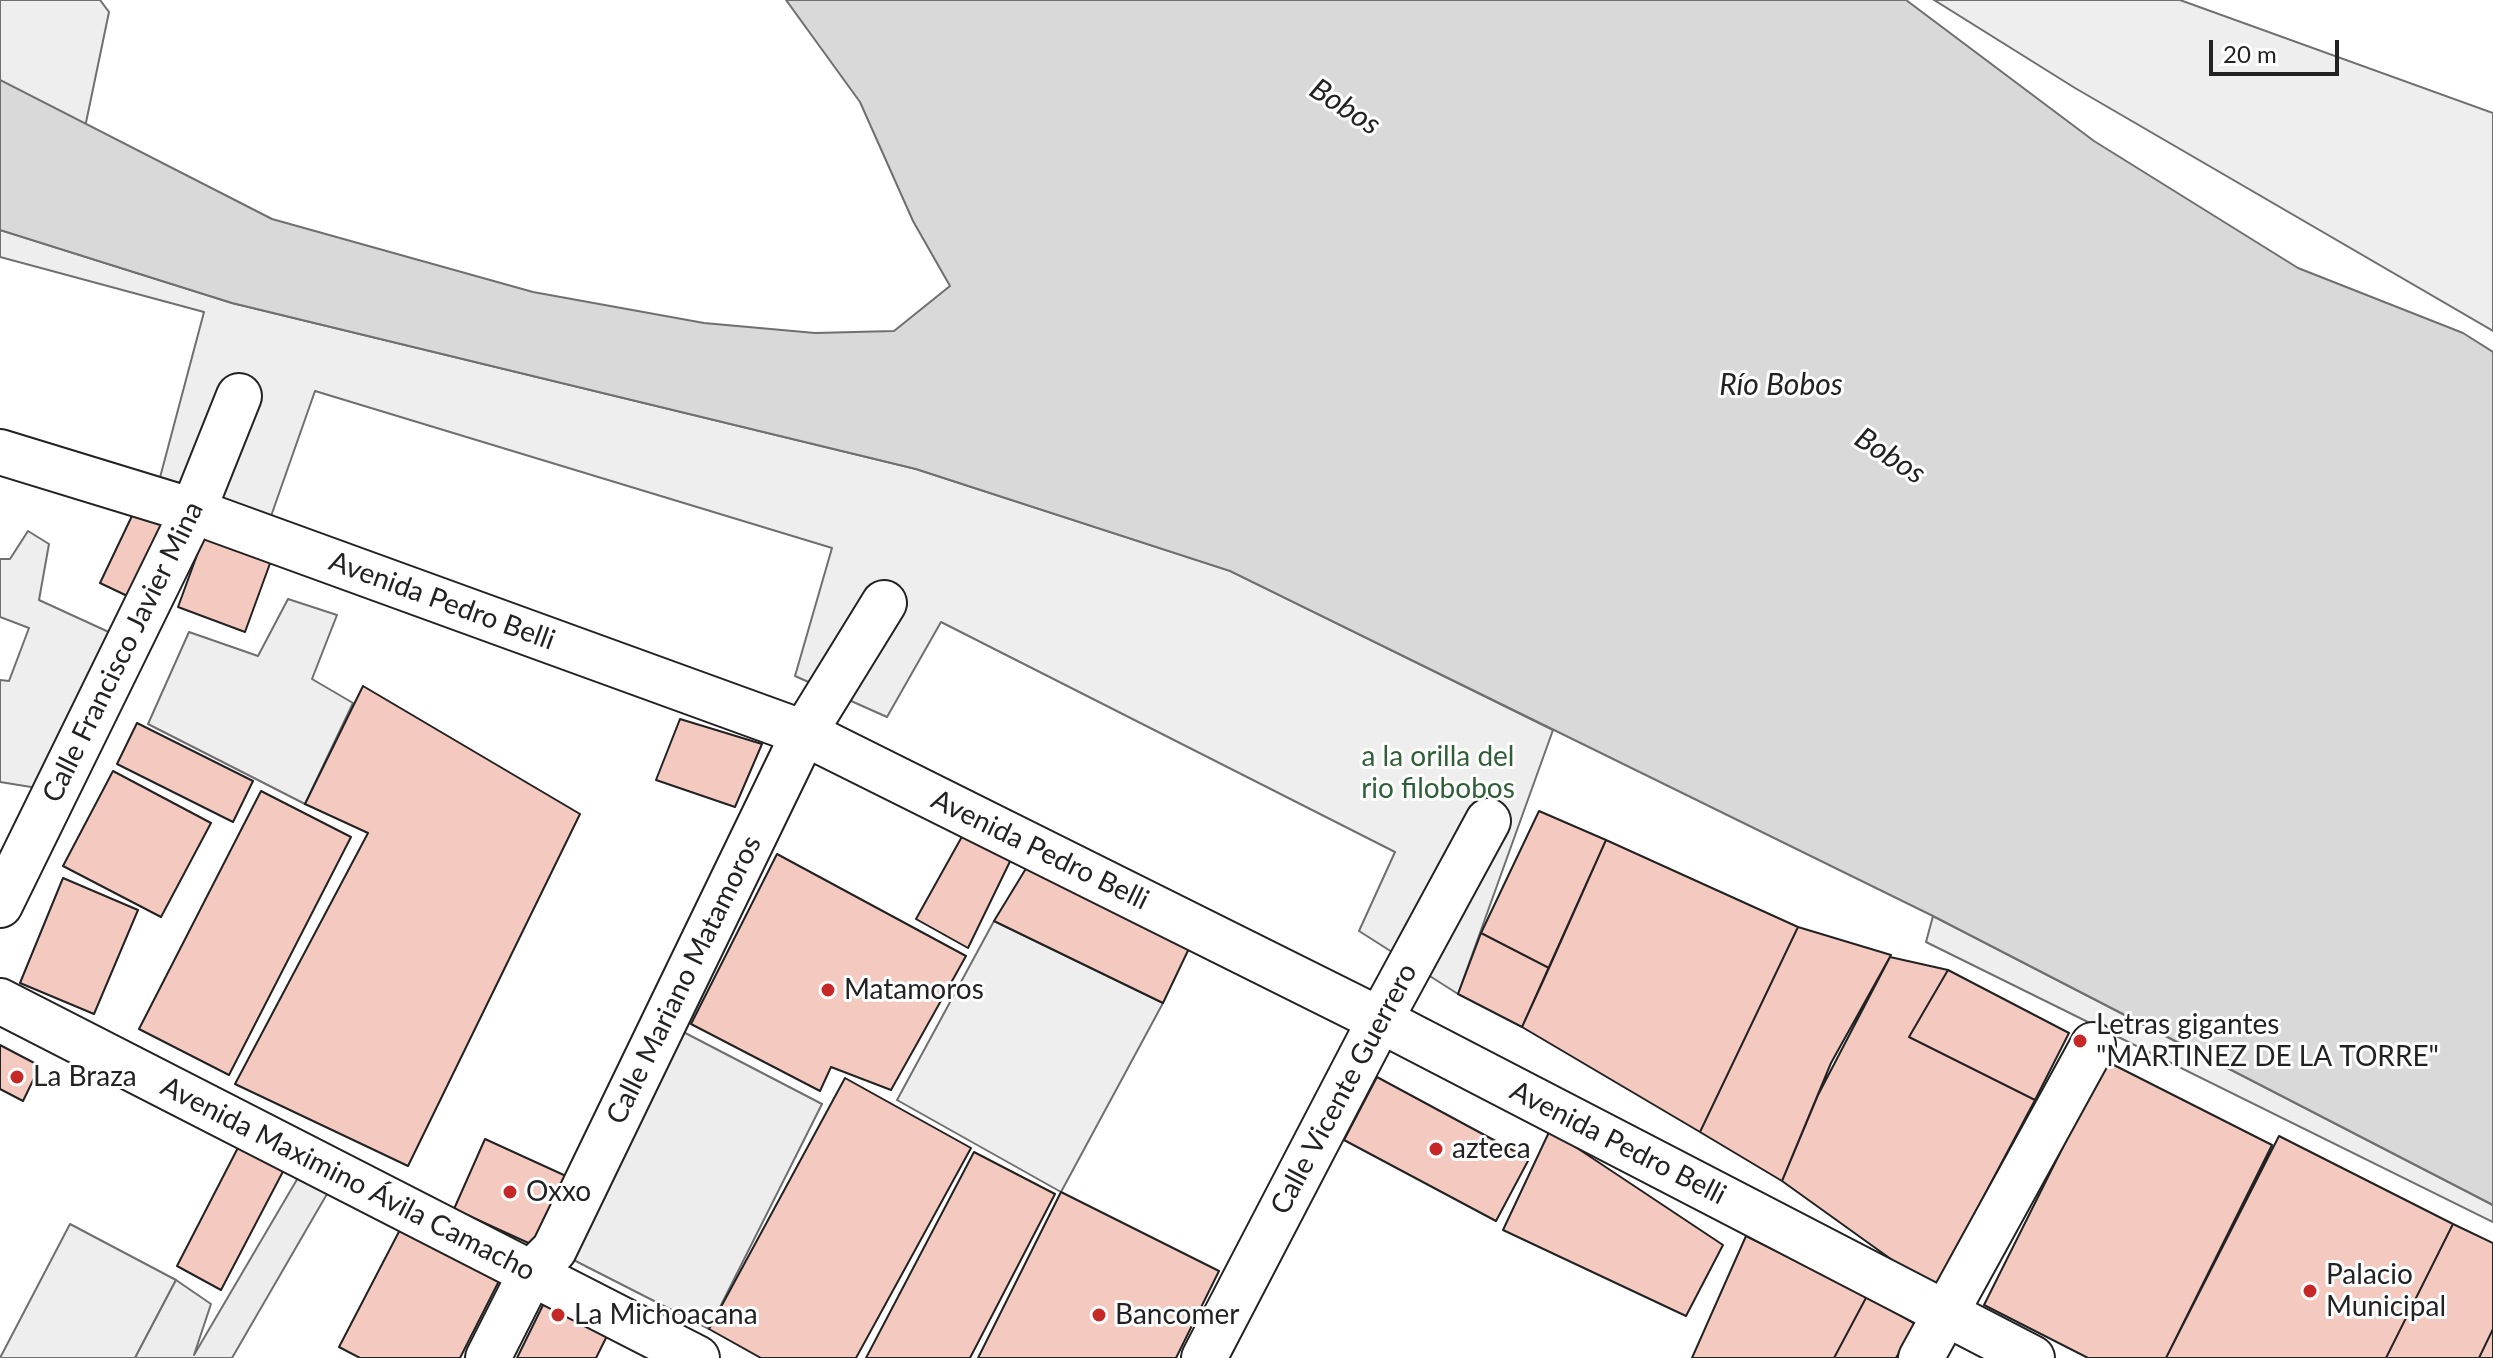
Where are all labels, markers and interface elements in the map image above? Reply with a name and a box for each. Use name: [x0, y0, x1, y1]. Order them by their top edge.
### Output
scale bar: [2213, 24, 2343, 74]
text: 20 m: [2223, 39, 2277, 68]
water label: Bobos: [1303, 71, 1387, 143]
water label: Río Bobos: [1719, 367, 1843, 403]
water label: Bobos: [1848, 420, 1932, 492]
street label: Calle Francisco Javier Mina: [35, 496, 211, 808]
street label: Avenida Pedro Belli: [325, 545, 559, 657]
park label: a la orilla del rio filobobos: [1361, 740, 1515, 806]
street label: Avenida Pedro Belli: [926, 783, 1154, 917]
street label: Calle Mariano Matamoros: [600, 830, 768, 1130]
street label: Calle Vicente Guerrero: [1264, 958, 1424, 1220]
place label: Matamoros: [844, 973, 984, 1007]
marker: Matamoros: [819, 981, 837, 999]
place label: Letras gigantes "MARTINEZ DE LA TORRE": [2096, 1008, 2439, 1074]
marker: Letras gigantes "MARTINEZ DE LA TORRE": [2071, 1032, 2089, 1050]
place label: La Braza: [33, 1060, 137, 1094]
marker: La Braza: [8, 1068, 26, 1086]
street label: Avenida Maximino Ávila Camacho: [155, 1070, 541, 1288]
street label: Avenida Pedro Belli: [1505, 1074, 1731, 1212]
place label: azteca: [1452, 1132, 1531, 1166]
marker: azteca: [1427, 1140, 1445, 1158]
place label: Oxxo: [526, 1175, 591, 1209]
marker: Oxxo: [501, 1183, 519, 1201]
place label: Palacio Municipal: [2326, 1258, 2446, 1324]
marker: Palacio Municipal: [2301, 1282, 2319, 1300]
place label: La Michoacana: [574, 1298, 758, 1332]
place label: Bancomer: [1115, 1298, 1239, 1332]
marker: La Michoacana: [549, 1306, 567, 1324]
marker: Bancomer: [1090, 1306, 1108, 1324]

